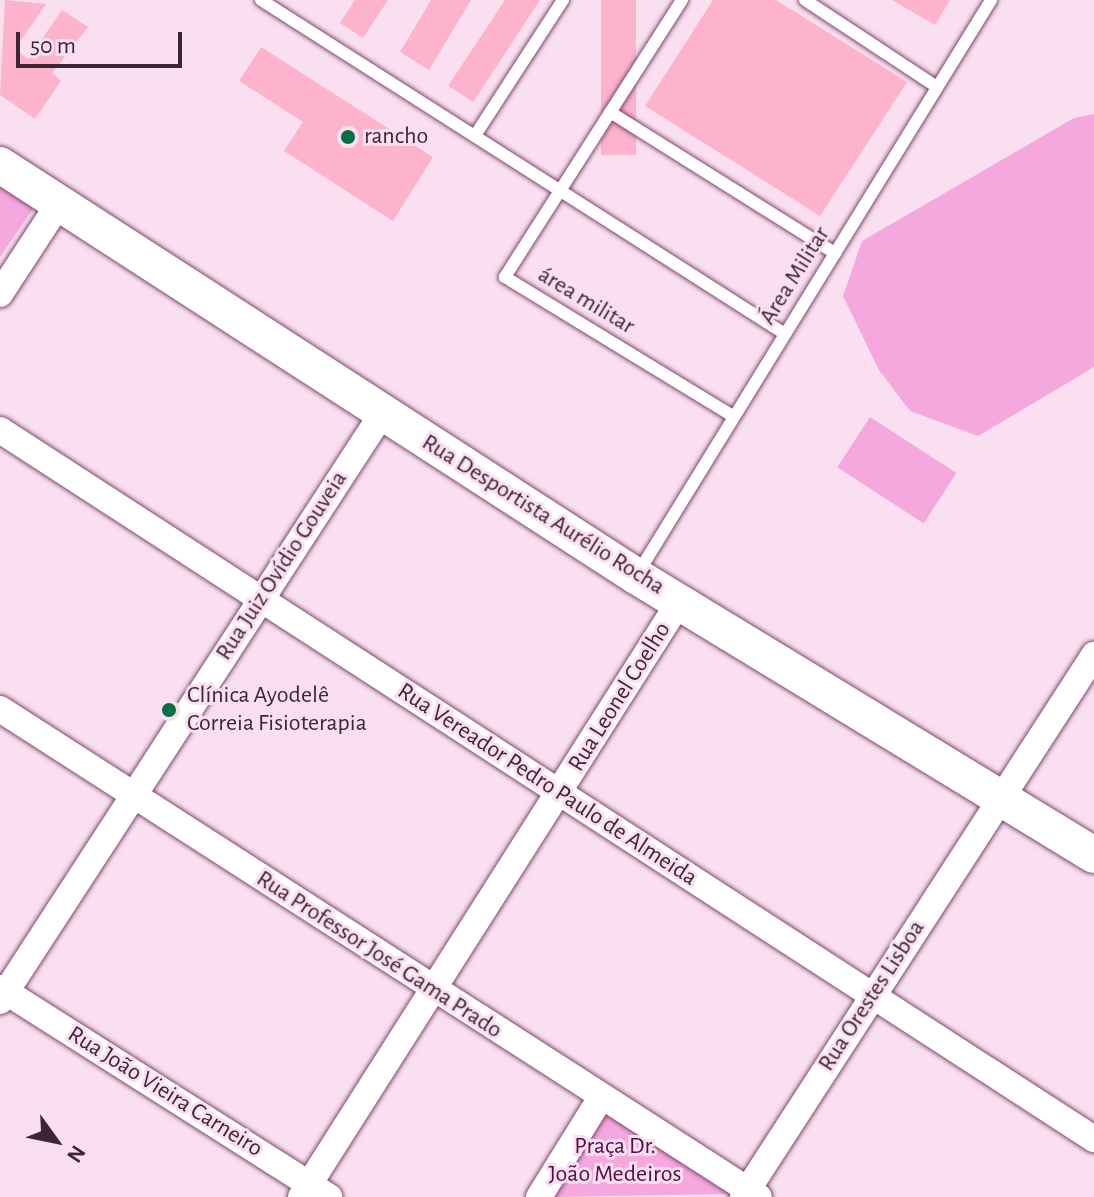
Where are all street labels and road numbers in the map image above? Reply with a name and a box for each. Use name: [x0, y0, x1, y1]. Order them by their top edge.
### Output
street label: Área Militar: [754, 222, 836, 330]
street label: área militar: [532, 261, 640, 341]
street label: Rua Desportista Aurélio Rocha: [416, 428, 670, 602]
street label: Rua Juiz Ovídio Gouveia: [210, 466, 354, 666]
street label: Rua Leonel Coelho: [563, 617, 677, 777]
street label: Rua Vereador Pedro Paulo de Almeida: [392, 677, 702, 893]
street label: Rua Professor José Gama Prado: [251, 865, 507, 1045]
street label: Rua Orestes Lisboa: [813, 915, 931, 1077]
street label: Rua João Vieira Carneiro: [62, 1020, 268, 1164]

